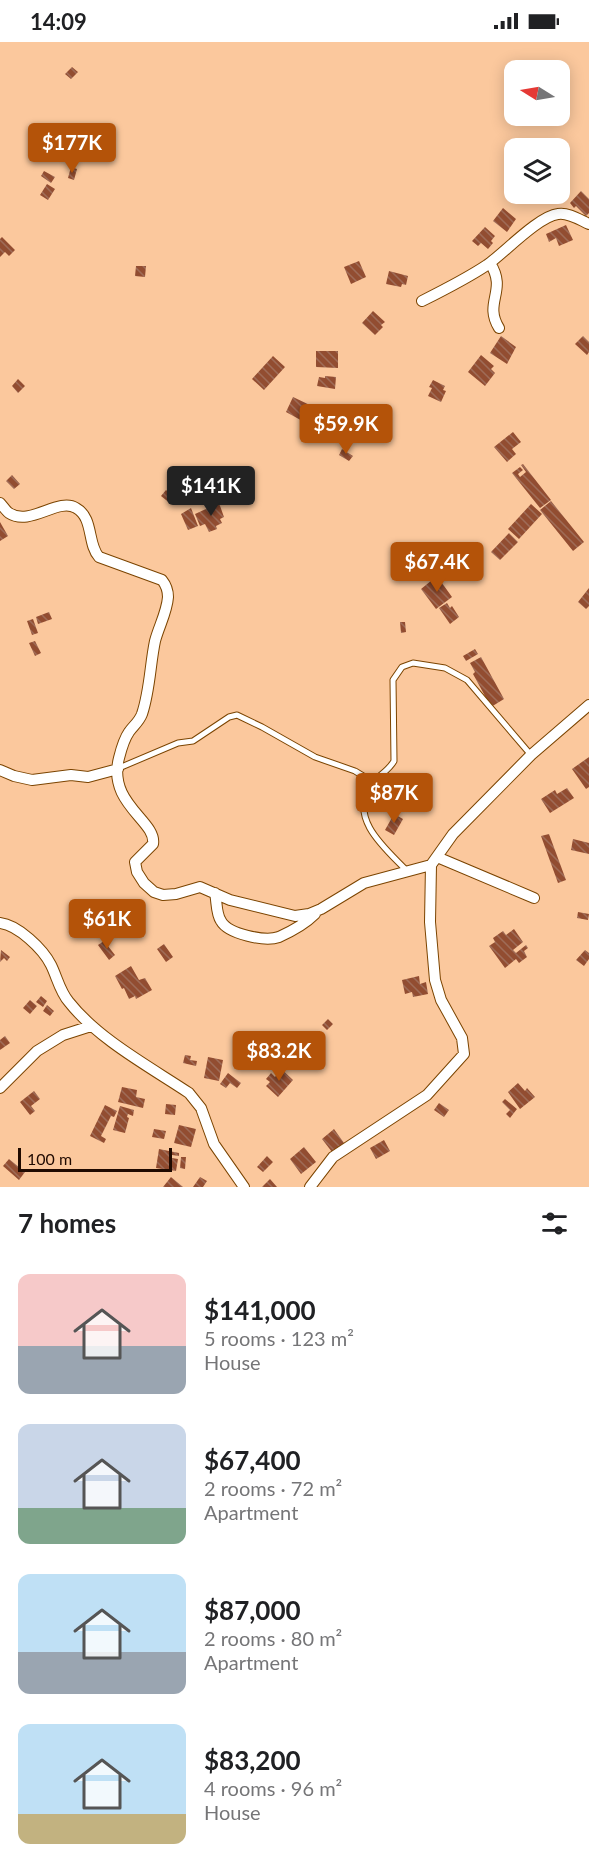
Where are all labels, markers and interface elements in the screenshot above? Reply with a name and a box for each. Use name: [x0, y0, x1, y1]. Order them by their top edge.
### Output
text: 14:09: [30, 8, 87, 35]
north arrow: [504, 60, 570, 126]
map controls: [504, 60, 570, 204]
pin: $177K: [30, 123, 114, 174]
text: $177K: [42, 130, 102, 154]
button: layers: [504, 138, 570, 204]
pin: $59.9K: [297, 404, 395, 455]
text: $59.9K: [314, 411, 378, 435]
pin: $141K: [169, 466, 253, 517]
text: $141K: [181, 473, 241, 497]
pin: $67.4K: [388, 542, 486, 593]
text: $67.4K: [405, 549, 469, 573]
pin: $87K: [358, 773, 430, 824]
text: $87K: [370, 780, 418, 804]
pin: $61K: [71, 899, 143, 950]
text: $61K: [83, 906, 131, 930]
pin: $83.2K: [230, 1031, 328, 1082]
text: $83.2K: [247, 1038, 311, 1062]
scale bar: [18, 1145, 172, 1172]
text: 100 m: [27, 1149, 72, 1168]
text: 7 homes: [18, 1207, 116, 1239]
icon: filters: [538, 1207, 571, 1240]
text: $141,000: [204, 1294, 316, 1326]
icon: home: [66, 1298, 138, 1370]
text: 5 rooms · 123 m²: [204, 1326, 354, 1350]
text: House: [204, 1350, 261, 1374]
text: $67,400: [204, 1444, 301, 1476]
icon: home: [66, 1448, 138, 1520]
text: 2 rooms · 72 m²: [204, 1476, 342, 1500]
text: Apartment: [204, 1500, 298, 1524]
text: $87,000: [204, 1594, 301, 1626]
icon: home: [66, 1598, 138, 1670]
text: 2 rooms · 80 m²: [204, 1626, 342, 1650]
text: Apartment: [204, 1650, 298, 1674]
text: $83,200: [204, 1744, 301, 1776]
icon: home: [66, 1748, 138, 1820]
text: 4 rooms · 96 m²: [204, 1776, 342, 1800]
text: House: [204, 1800, 261, 1824]

